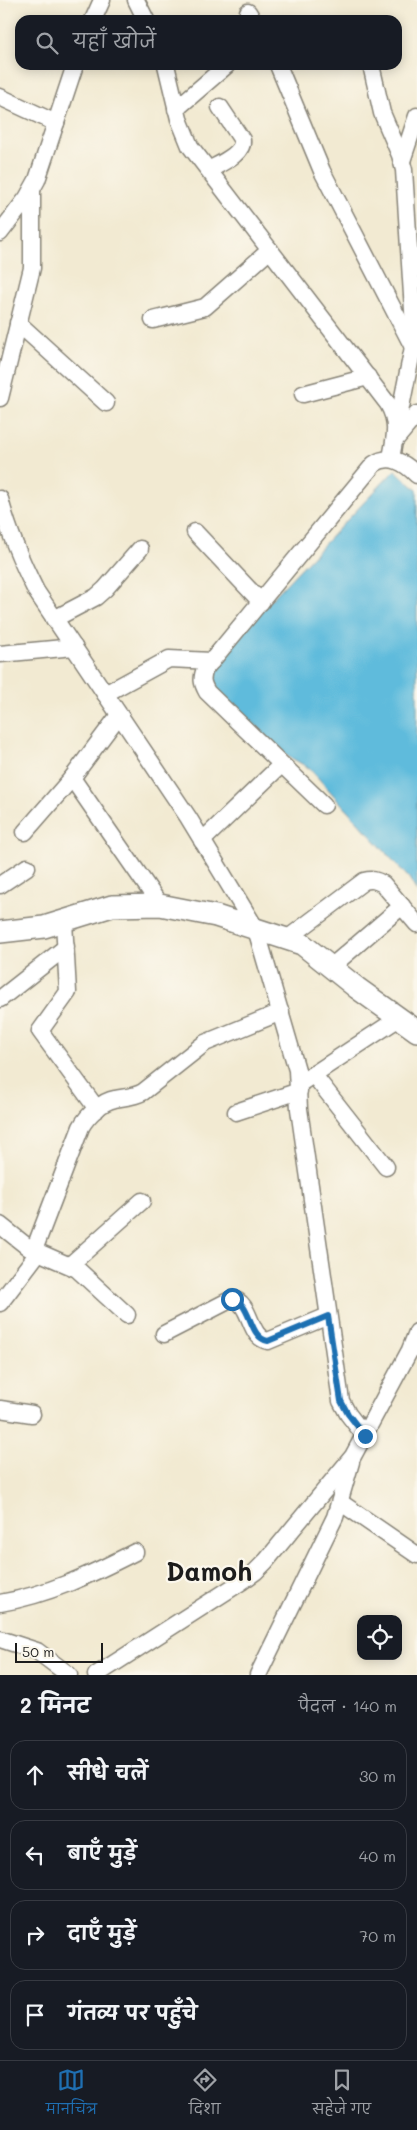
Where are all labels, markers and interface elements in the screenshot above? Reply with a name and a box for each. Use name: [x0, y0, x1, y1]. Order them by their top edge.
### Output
search box: [15, 15, 402, 70]
text: यहाँ खोजें: [73, 28, 156, 53]
icon: search: [33, 29, 61, 57]
route start: [221, 1288, 244, 1311]
route end: [354, 1425, 377, 1448]
district label: Damoh: [166, 1554, 252, 1588]
map controls: [357, 1615, 402, 1660]
button: locate: [357, 1615, 402, 1660]
scale bar: [15, 1640, 102, 1663]
text: 50 m: [22, 1642, 54, 1661]
text: 2 मिनट: [20, 1691, 90, 1718]
text: पैदल · 140 m: [298, 1695, 397, 1716]
text: सीधे चलें: [68, 1760, 148, 1785]
icon: ahead: [21, 1761, 49, 1789]
text: 30 m: [359, 1765, 396, 1786]
text: बाएँ मुड़ें: [68, 1840, 137, 1865]
icon: left: [21, 1841, 49, 1869]
text: 40 m: [359, 1845, 396, 1866]
text: दाएँ मुड़ें: [68, 1920, 136, 1945]
icon: right: [21, 1921, 49, 1949]
text: 70 m: [359, 1925, 396, 1946]
text: गंतव्य पर पहुँचे: [68, 2000, 197, 2025]
icon: arrive: [21, 2001, 49, 2029]
tab: मानचित्र: [46, 2066, 97, 2125]
tab: दिशा: [189, 2066, 221, 2125]
tab: सहेजे गए: [312, 2066, 371, 2125]

